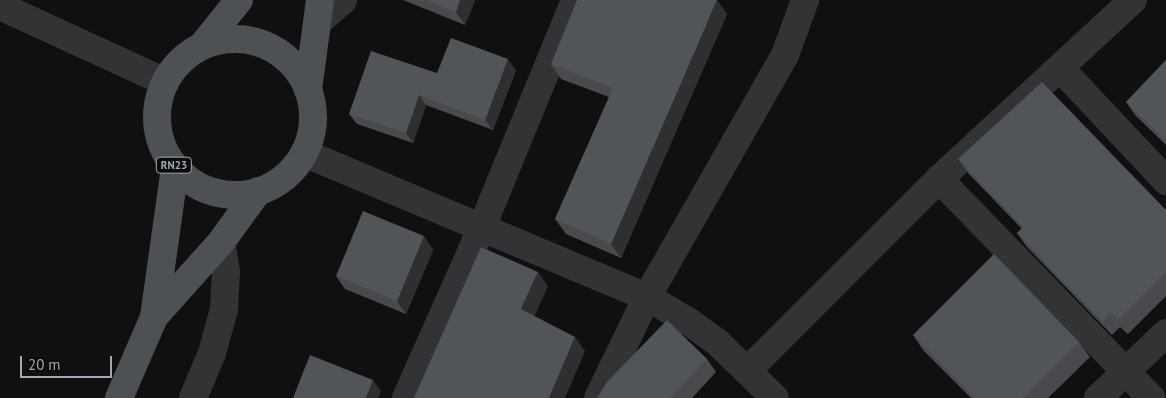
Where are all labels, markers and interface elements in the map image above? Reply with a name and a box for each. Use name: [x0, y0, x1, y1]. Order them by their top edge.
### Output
road number: RN23: [155, 156, 193, 174]
scale bar: [22, 346, 115, 378]
text: 20 m: [28, 355, 61, 374]

